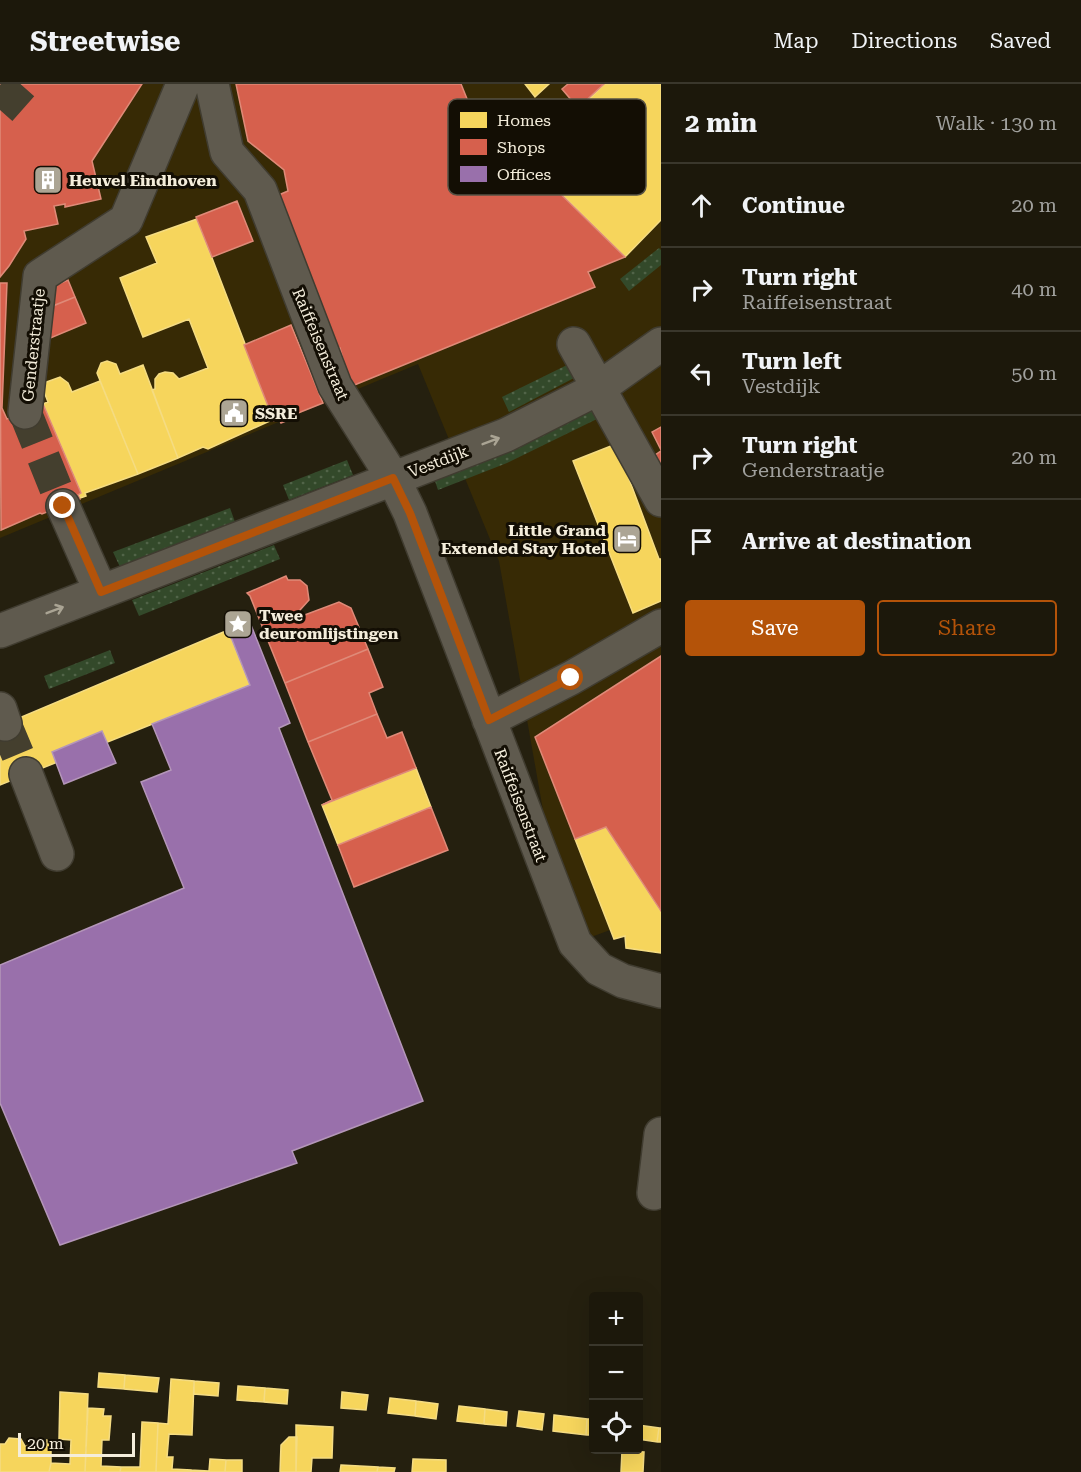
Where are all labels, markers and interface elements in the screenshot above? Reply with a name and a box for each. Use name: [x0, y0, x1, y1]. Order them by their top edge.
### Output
text: Streetwise: [30, 25, 181, 58]
text: Map: [774, 29, 818, 53]
text: Directions: [851, 29, 957, 53]
text: Saved: [990, 29, 1051, 53]
legend: [448, 99, 646, 195]
text: 2 min: [685, 108, 757, 138]
text: Homes: [497, 111, 551, 130]
text: Walk · 130 m: [936, 111, 1057, 135]
text: Shops: [497, 138, 546, 157]
building icon: Heuvel Eindhoven: [32, 164, 64, 196]
text: Offices: [497, 165, 551, 184]
place label: Heuvel Eindhoven: [69, 171, 217, 190]
icon: ahead: [685, 189, 718, 222]
text: Continue: [742, 193, 845, 218]
text: 20 m: [1011, 193, 1057, 217]
text: Turn right: [742, 265, 857, 290]
icon: right: [685, 273, 718, 306]
text: 40 m: [1011, 277, 1057, 301]
street label: Raiffeisenstraat: [288, 285, 353, 403]
street label: Genderstraatje: [18, 287, 49, 403]
text: Raiffeisenstraat: [742, 290, 892, 314]
text: Turn left: [742, 349, 842, 374]
icon: left: [685, 357, 718, 390]
text: 50 m: [1011, 361, 1057, 385]
text: Vestdijk: [742, 374, 820, 398]
public building icon: SSRE: [218, 397, 250, 429]
place label: SSRE: [255, 404, 297, 423]
text: Turn right: [742, 433, 857, 458]
one-way arrow: [481, 435, 500, 446]
street label: Vestdijk: [405, 441, 471, 482]
icon: right: [685, 441, 718, 474]
text: 20 m: [1011, 445, 1057, 469]
text: Genderstraatje: [742, 458, 885, 482]
route end: [49, 492, 75, 518]
place label: Little Grand Extended Stay Hotel: [441, 521, 607, 558]
hotel icon: Little Grand Extended Stay Hotel: [611, 523, 643, 555]
icon: arrive: [685, 525, 718, 558]
text: Arrive at destination: [742, 529, 971, 554]
button: Save: [685, 600, 865, 656]
button: Share: [877, 600, 1057, 656]
one-way arrow: [45, 604, 63, 615]
place label: Twee deuromlijstingen: [259, 606, 399, 643]
place icon: Twee deuromlijstingen: [222, 608, 254, 640]
route start: [557, 664, 583, 690]
street label: Raiffeisenstraat: [490, 746, 551, 865]
map controls: [589, 1292, 643, 1454]
button: +: [589, 1292, 643, 1346]
button: −: [589, 1346, 643, 1400]
button: locate: [589, 1400, 643, 1454]
scale bar: [18, 1430, 135, 1458]
text: 20 m: [27, 1434, 64, 1453]

